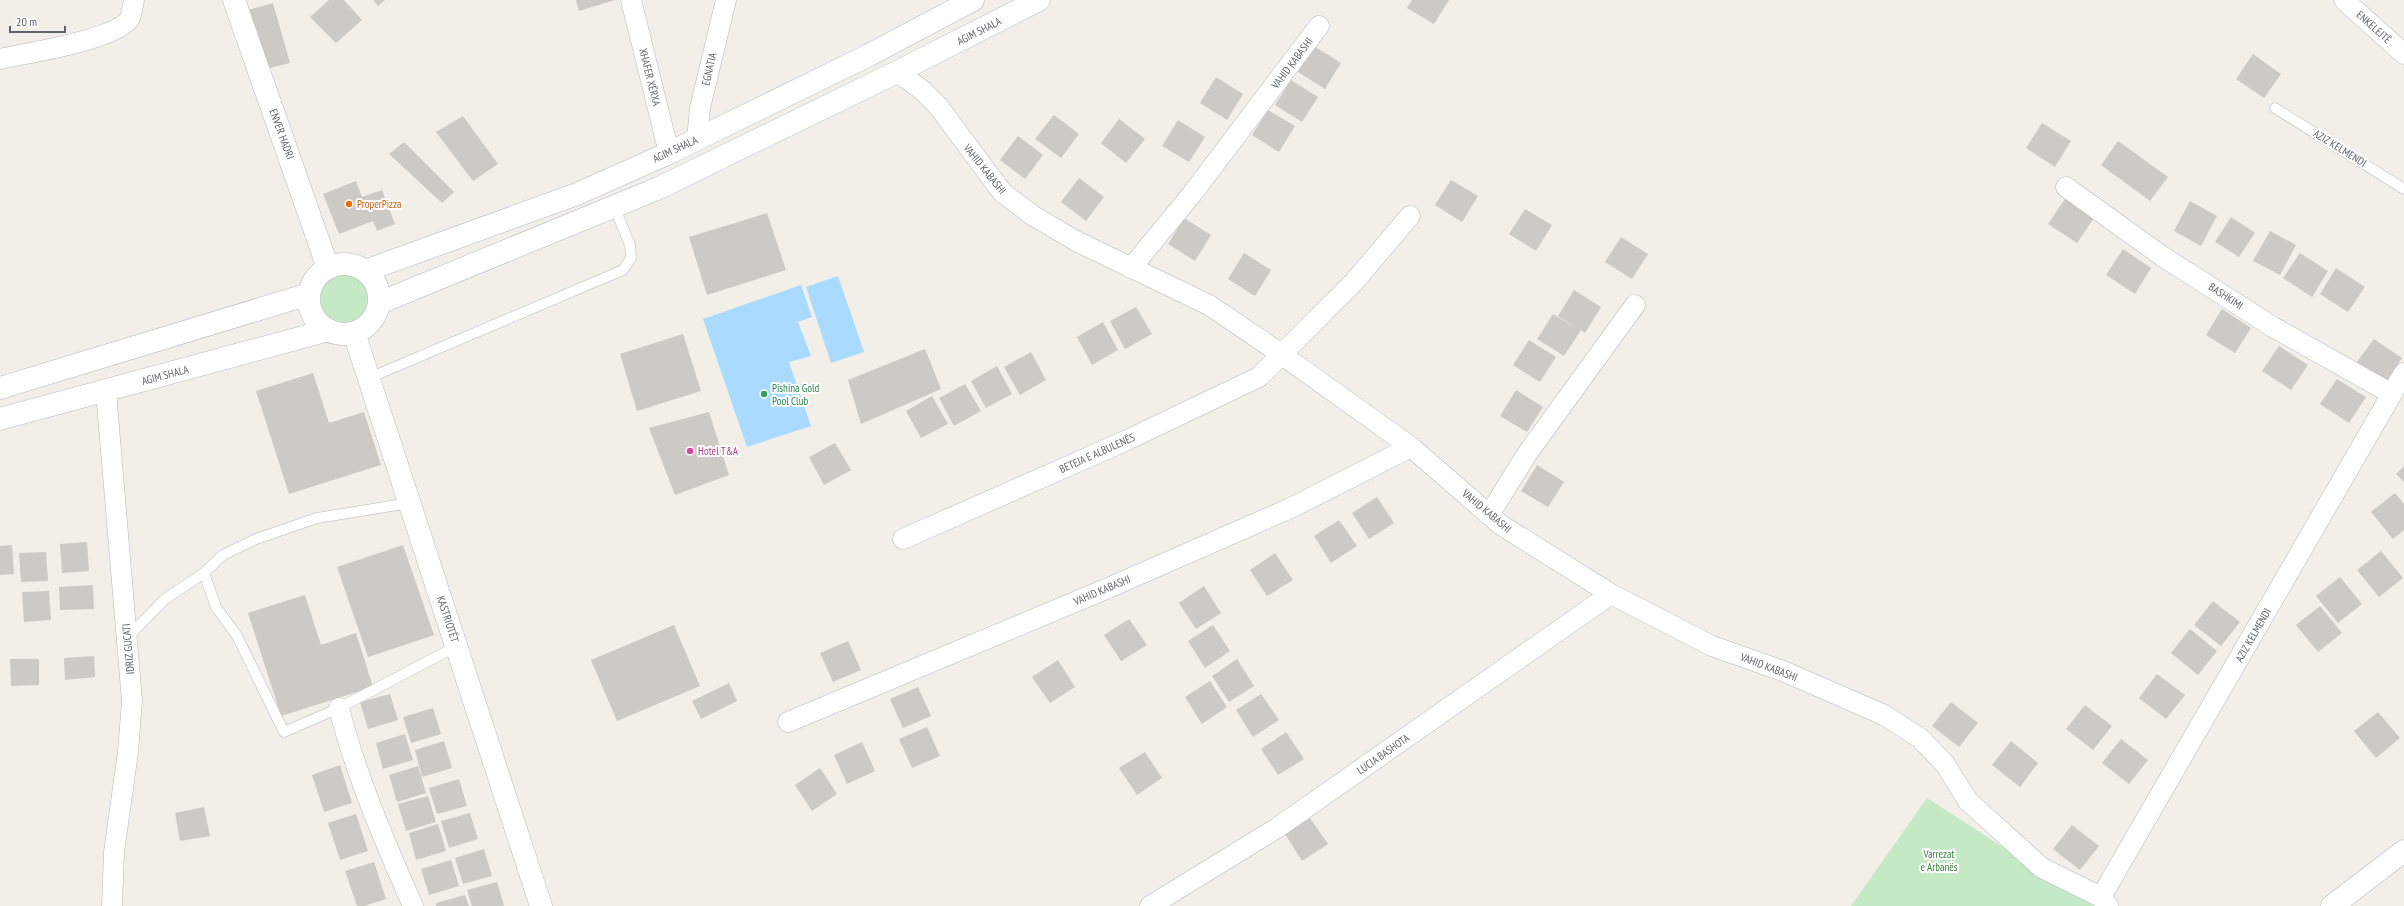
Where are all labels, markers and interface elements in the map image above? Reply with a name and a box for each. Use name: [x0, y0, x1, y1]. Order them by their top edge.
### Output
scale bar: [10, 8, 65, 34]
street label: ENKELEJTË: [2354, 8, 2395, 47]
text: 20 m: [16, 14, 37, 29]
street label: AGIM SHALA: [954, 14, 1004, 48]
street label: VAHID KABASHI: [1268, 35, 1316, 92]
street label: XHAFER XËRXA: [636, 47, 664, 108]
street label: EGNATIA: [698, 50, 720, 87]
street label: ENVER HADRI: [266, 107, 298, 161]
street label: AZIZ KELMENDI: [2311, 126, 2369, 170]
street label: AGIM SHALA: [650, 132, 700, 165]
street label: VAHID KABASHI: [960, 140, 1009, 197]
place label: ProperPizza: [357, 197, 401, 211]
marker: ProperPizza: [344, 199, 354, 209]
street label: BASHKIMI: [2206, 280, 2246, 312]
street label: AGIM SHALA: [140, 362, 191, 388]
place label: Pishina Gold Pool Club: [772, 381, 820, 408]
marker: Pishina Gold Pool Club: [759, 389, 769, 399]
street label: BETEJA E ALBULENËS: [1057, 430, 1137, 476]
place label: Hotel T&A: [698, 444, 739, 458]
marker: Hotel T&A: [685, 446, 695, 456]
street label: VAHID KABASHI: [1459, 486, 1515, 536]
street label: VAHID KABASHI: [1071, 572, 1133, 609]
street label: KASTRIOTËT: [434, 594, 462, 644]
street label: AZIZ KELMENDI: [2232, 606, 2274, 664]
street label: IDRIZ GUCATI: [119, 623, 137, 675]
street label: VAHID KABASHI: [1737, 649, 1800, 684]
street label: LUCIA BASHOTA: [1354, 730, 1413, 777]
park label: Varrezat e Arbanës: [1920, 847, 1958, 874]

